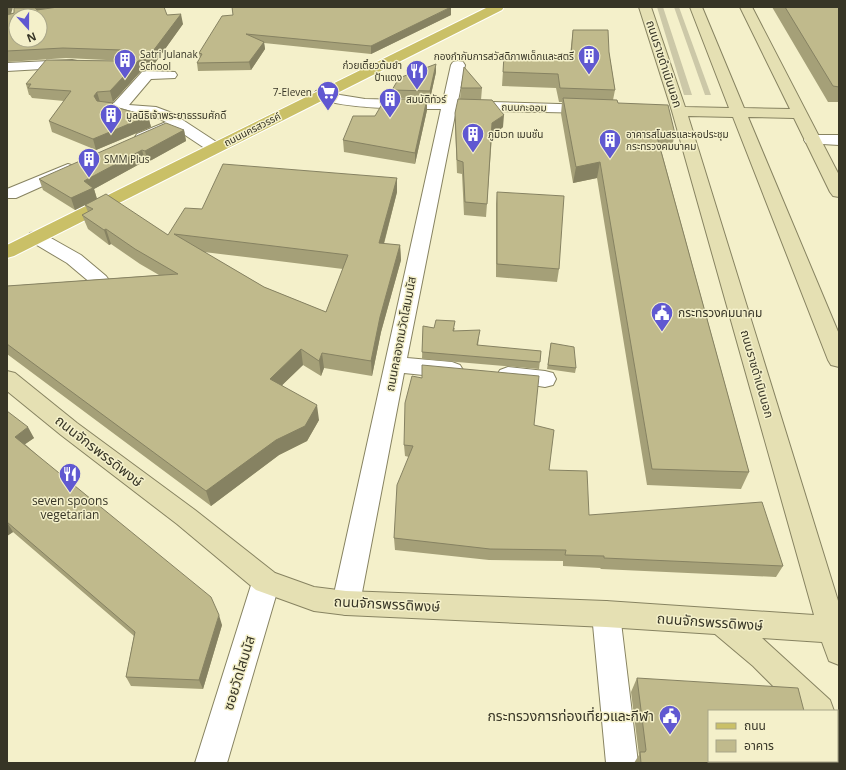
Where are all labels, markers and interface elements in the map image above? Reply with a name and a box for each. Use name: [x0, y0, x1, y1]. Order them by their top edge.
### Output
north arrow: [8, 8, 48, 48]
street label: ถนนราชดำเนินนอก: [642, 18, 687, 110]
text: N: [25, 29, 39, 46]
building icon: กองกำกับการสวัสดิภาพเด็กและสตรี: [576, 43, 602, 76]
building icon: Satri Julanak School: [112, 47, 138, 80]
place label: Satri Julanak School: [140, 47, 198, 73]
place label: กองกำกับการสวัสดิภาพเด็กและสตรี: [434, 49, 574, 63]
place label: ก๋วยเตี๋ยวต้มยำ ป้าแตง: [343, 58, 402, 84]
restaurant icon: ก๋วยเตี๋ยวต้มยำ ป้าแตง: [404, 58, 430, 91]
supermarket icon: 7-Eleven: [315, 79, 341, 112]
place label: 7-Eleven: [273, 85, 312, 99]
building icon: สมบัติทัวร์: [377, 86, 403, 119]
place label: สมบัติทัวร์: [406, 92, 447, 106]
street label: ถนนกะออม: [501, 100, 547, 114]
building icon: มูลนิธิเจ้าพระยาธรรมศักดิ์: [98, 102, 124, 135]
place label: มูลนิธิเจ้าพระยาธรรมศักดิ์: [126, 108, 226, 122]
street label: ถนนนครสวรรค์: [221, 109, 283, 149]
building icon: ภูมิเวท เมนชั่น: [460, 121, 486, 154]
place label: ภูมิเวท เมนชั่น: [488, 127, 543, 141]
building icon: อาคารสโมสรและหอประชุม กระทรวงคมนาคม: [597, 127, 623, 160]
place label: อาคารสโมสรและหอประชุม กระทรวงคมนาคม: [626, 127, 729, 153]
building icon: SMM Plus: [76, 146, 102, 179]
place label: SMM Plus: [104, 152, 150, 166]
street label: ถนนคลองถมวัดโสมมนัส: [381, 275, 420, 393]
public building icon: กระทรวงคมนาคม: [649, 300, 675, 333]
place label: กระทรวงคมนาคม: [678, 304, 762, 321]
street label: ถนนราชดำเนินนอก: [737, 328, 778, 420]
street label: ถนนจักรพรรดิพงษ์: [51, 410, 147, 491]
restaurant icon: seven spoons vegetarian: [57, 461, 83, 494]
place label: seven spoons vegetarian: [32, 492, 108, 523]
street label: ถนนจักรพรรดิพงษ์: [333, 591, 441, 616]
street label: ถนนจักรพรรดิพงษ์: [656, 608, 764, 635]
street label: ซอยวัดโสมนัส: [218, 633, 259, 712]
public building icon: กระทรวงการท่องเที่ยวและกีฬา: [657, 703, 683, 736]
place label: กระทรวงการท่องเที่ยวและกีฬา: [487, 706, 654, 725]
legend: [708, 710, 838, 762]
text: ถนน: [744, 717, 766, 734]
text: อาคาร: [744, 737, 774, 754]

